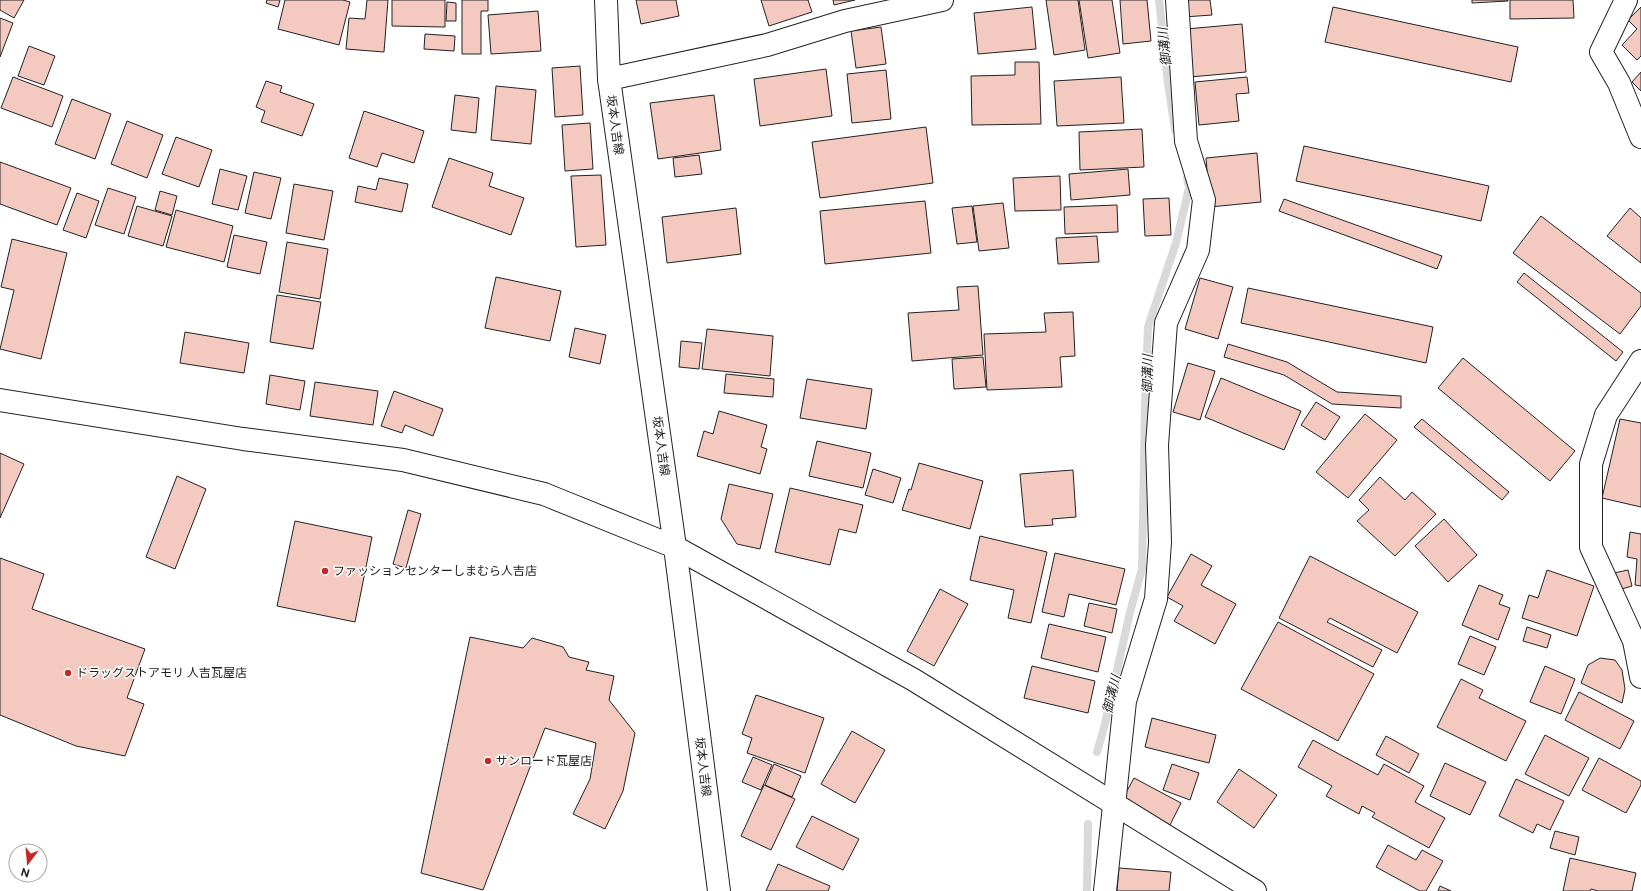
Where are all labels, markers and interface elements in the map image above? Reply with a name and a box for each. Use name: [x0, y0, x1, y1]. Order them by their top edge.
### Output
water label: 御溝川: [1155, 25, 1174, 67]
street label: 坂本人吉線: [604, 94, 626, 156]
water label: 御溝川: [1140, 352, 1155, 394]
street label: 坂本人吉線: [650, 415, 672, 477]
place label: ファッションセンターしまむら人吉店: [333, 564, 537, 578]
marker: ファッションセンターしまむら人吉店: [320, 566, 330, 576]
place label: ドラッグストアモリ 人吉瓦屋店: [76, 666, 247, 680]
marker: ドラッグストアモリ 人吉瓦屋店: [63, 668, 73, 678]
water label: 御溝川: [1099, 671, 1124, 715]
street label: 坂本人吉線: [692, 736, 714, 798]
place label: サンロード瓦屋店: [496, 754, 592, 768]
marker: サンロード瓦屋店: [483, 756, 493, 766]
north arrow: [8, 843, 48, 883]
text: N: [19, 866, 31, 880]

